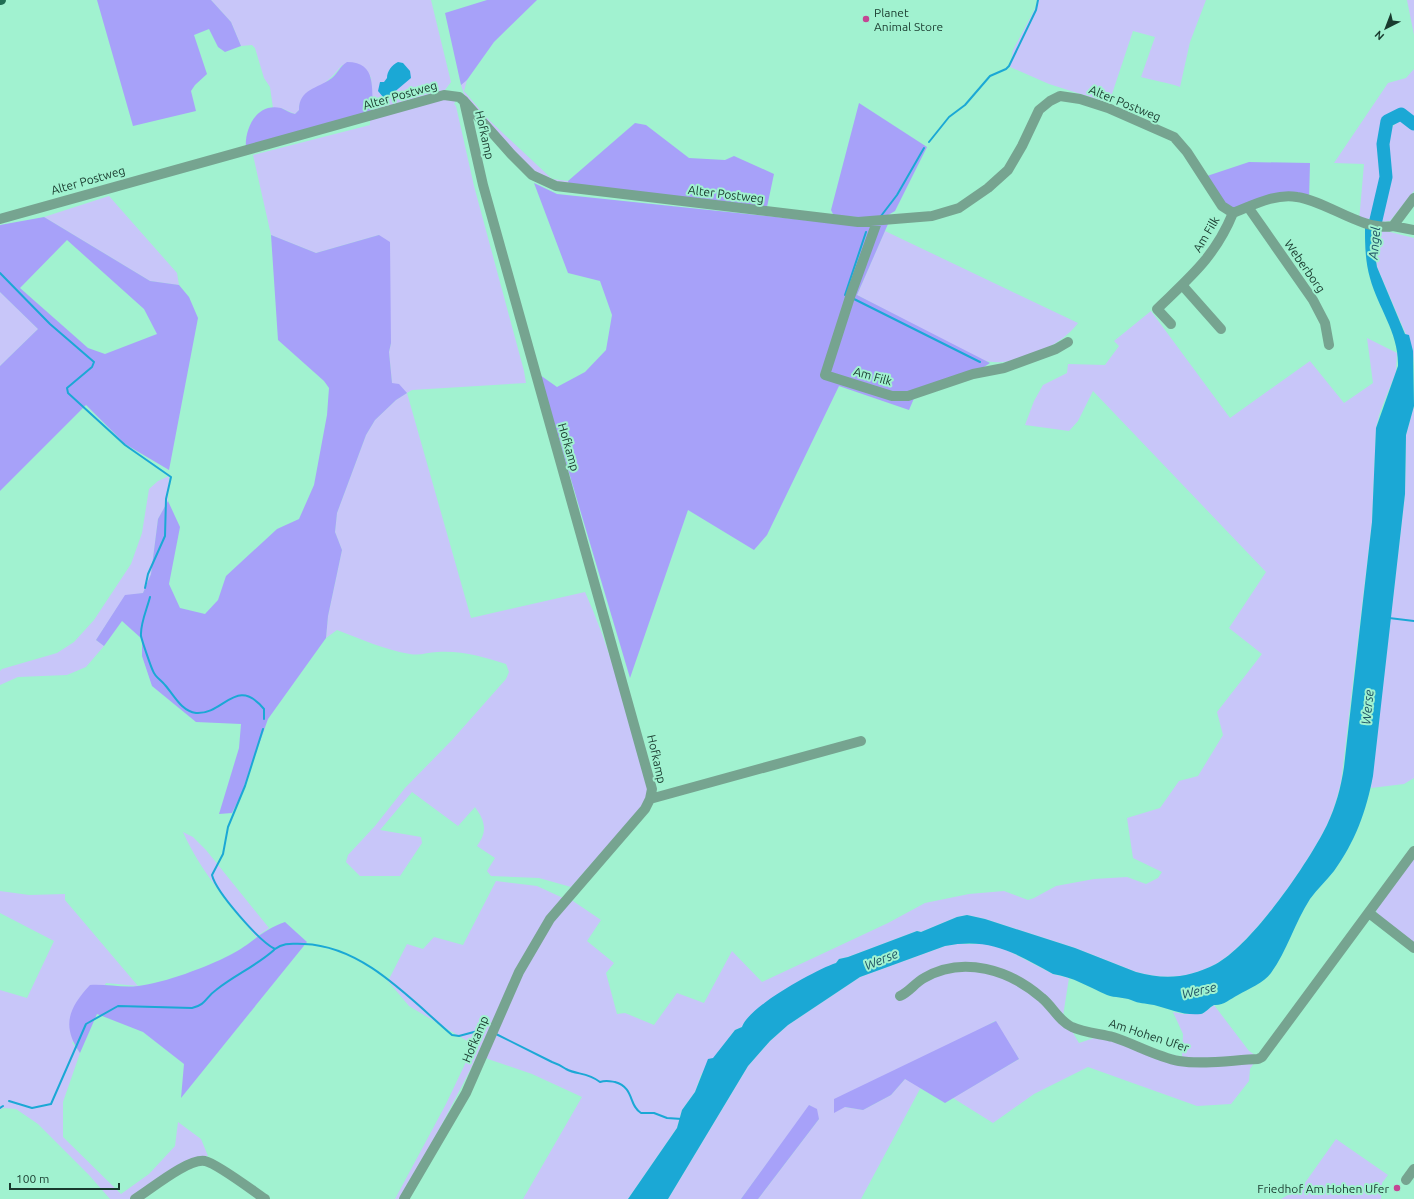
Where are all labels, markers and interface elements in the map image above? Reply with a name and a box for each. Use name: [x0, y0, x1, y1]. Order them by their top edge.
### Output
place label: Planet Animal Store: [874, 6, 943, 33]
north arrow: [1366, 8, 1406, 48]
marker: Planet Animal Store: [861, 14, 871, 24]
text: N: [1372, 28, 1386, 43]
street label: Alter Postweg: [361, 78, 439, 112]
street label: Alter Postweg: [1087, 83, 1163, 123]
street label: Hofkamp: [473, 109, 497, 161]
street label: Alter Postweg: [49, 163, 127, 197]
street label: Alter Postweg: [687, 183, 765, 205]
street label: Am Filk: [1190, 214, 1222, 254]
water label: Angel: [1366, 226, 1382, 261]
street label: Weberborg: [1282, 237, 1328, 295]
street label: Am Filk: [852, 364, 894, 388]
street label: Hofkamp: [556, 421, 582, 473]
water label: Werse: [1358, 688, 1376, 725]
street label: Hofkamp: [645, 733, 669, 785]
water label: Werse: [862, 946, 900, 972]
water label: Werse: [1180, 979, 1218, 1001]
street label: Hofkamp: [459, 1014, 491, 1064]
street label: Am Hohen Ufer: [1107, 1016, 1191, 1054]
scale bar: [10, 1165, 119, 1191]
text: 100 m: [16, 1172, 49, 1185]
place label: Friedhof Am Hohen Ufer: [1257, 1182, 1389, 1195]
marker: Friedhof Am Hohen Ufer: [1392, 1183, 1402, 1193]

